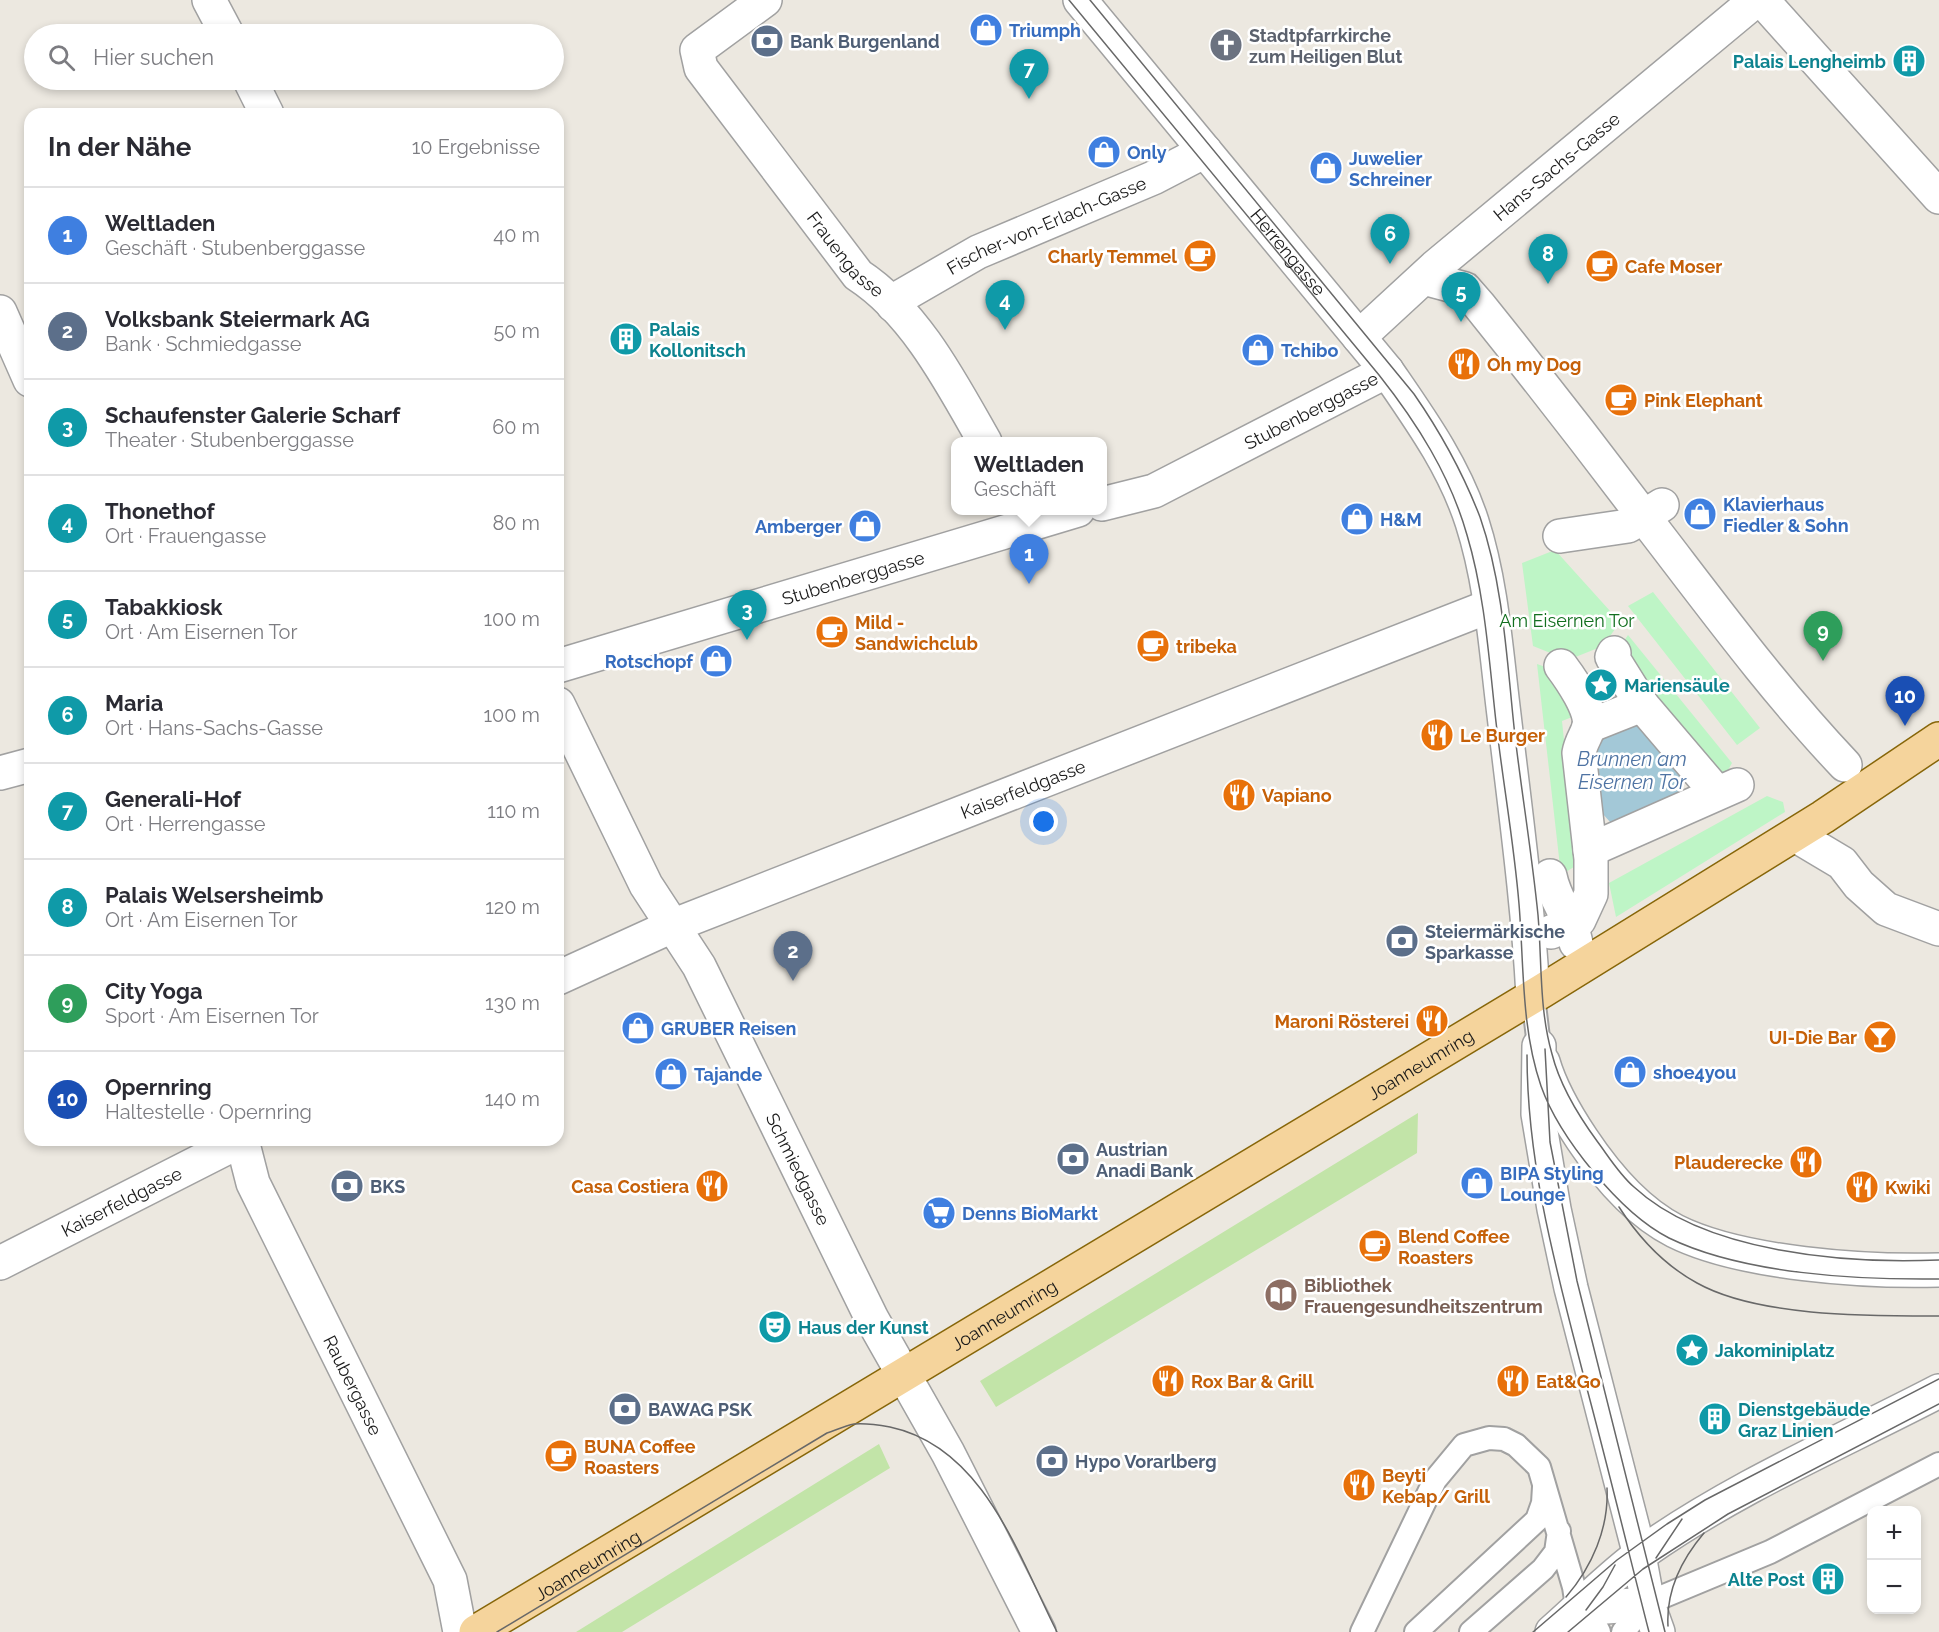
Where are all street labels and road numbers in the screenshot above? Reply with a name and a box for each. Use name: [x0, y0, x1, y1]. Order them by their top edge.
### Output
street label: Hans-Sachs-Gasse: [1489, 107, 1624, 225]
street label: Fischer-von-Erlach-Gasse: [943, 172, 1149, 278]
street label: Herrengasse: [1247, 204, 1331, 300]
street label: Frauengasse: [803, 207, 889, 301]
street label: Stubenberggasse: [1240, 367, 1382, 453]
street label: Stubenberggasse: [779, 546, 927, 609]
street label: Kaiserfeldgasse: [957, 755, 1089, 823]
street label: Joanneumring: [1364, 1024, 1477, 1104]
street label: Schmiedgasse: [762, 1109, 835, 1229]
street label: Kaiserfeldgasse: [58, 1162, 185, 1241]
street label: Joanneumring: [947, 1275, 1061, 1354]
street label: Raubergasse: [320, 1332, 387, 1439]
street label: Joanneumring: [531, 1525, 644, 1605]

